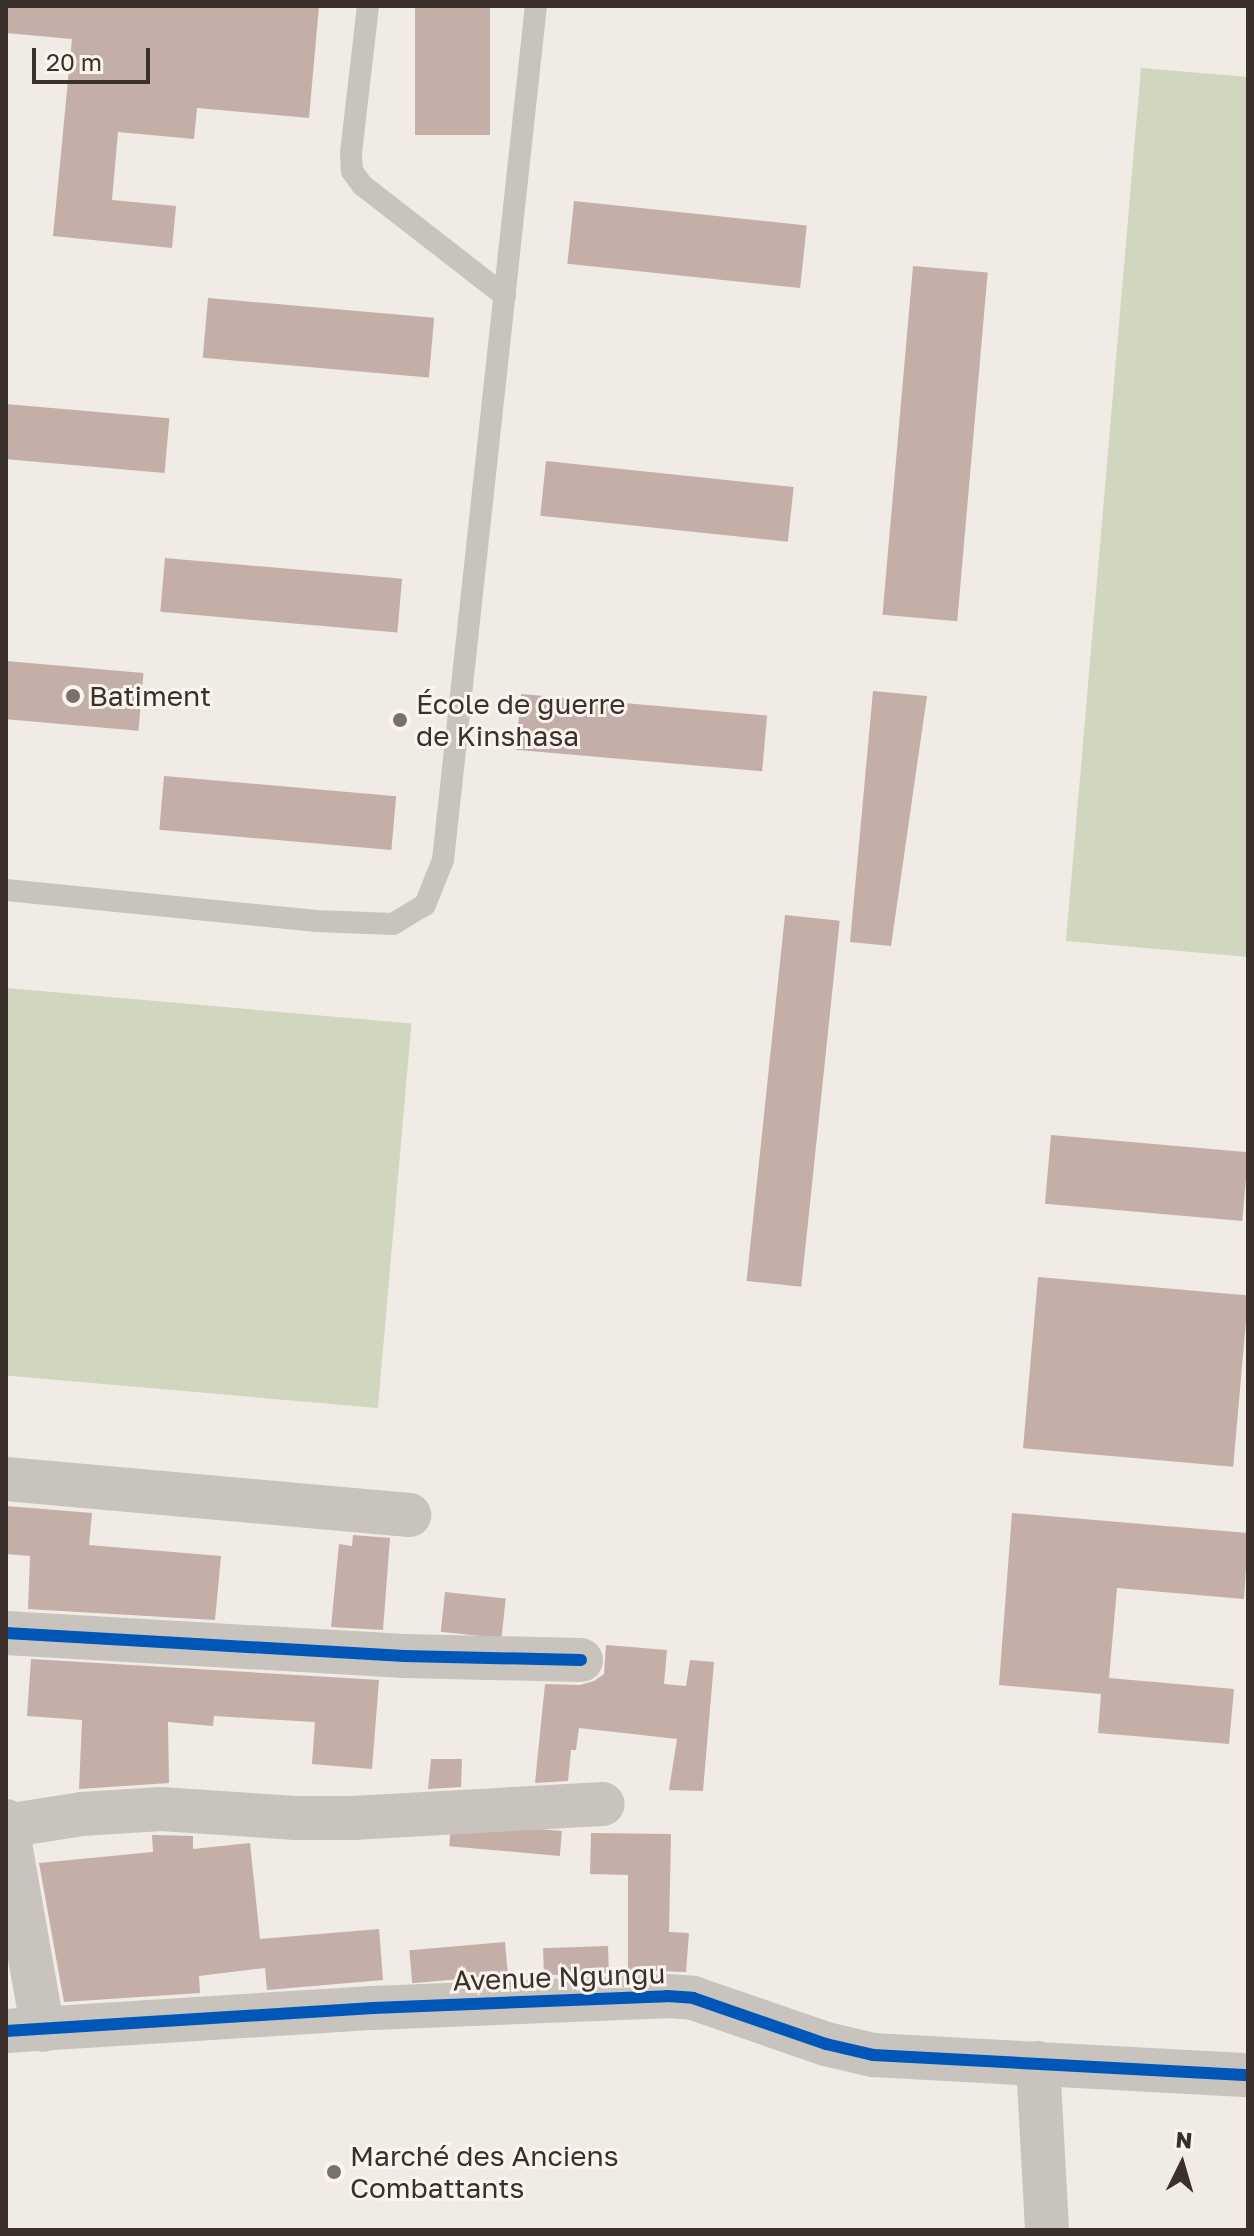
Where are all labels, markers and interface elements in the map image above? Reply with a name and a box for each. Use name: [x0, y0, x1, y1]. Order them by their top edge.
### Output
scale bar: [36, 32, 154, 82]
text: 20 m: [46, 47, 102, 76]
place label: Batiment: [89, 679, 211, 713]
marker: Batiment: [64, 687, 82, 705]
place label: École de guerre de Kinshasa: [416, 687, 625, 753]
marker: École de guerre de Kinshasa: [391, 711, 409, 729]
street label: Avenue Ngungu: [452, 1956, 666, 1998]
north arrow: [1142, 2124, 1222, 2204]
text: N: [1175, 2125, 1194, 2154]
place label: Marché des Anciens Combattants: [350, 2139, 619, 2205]
marker: Marché des Anciens Combattants: [325, 2163, 343, 2181]

